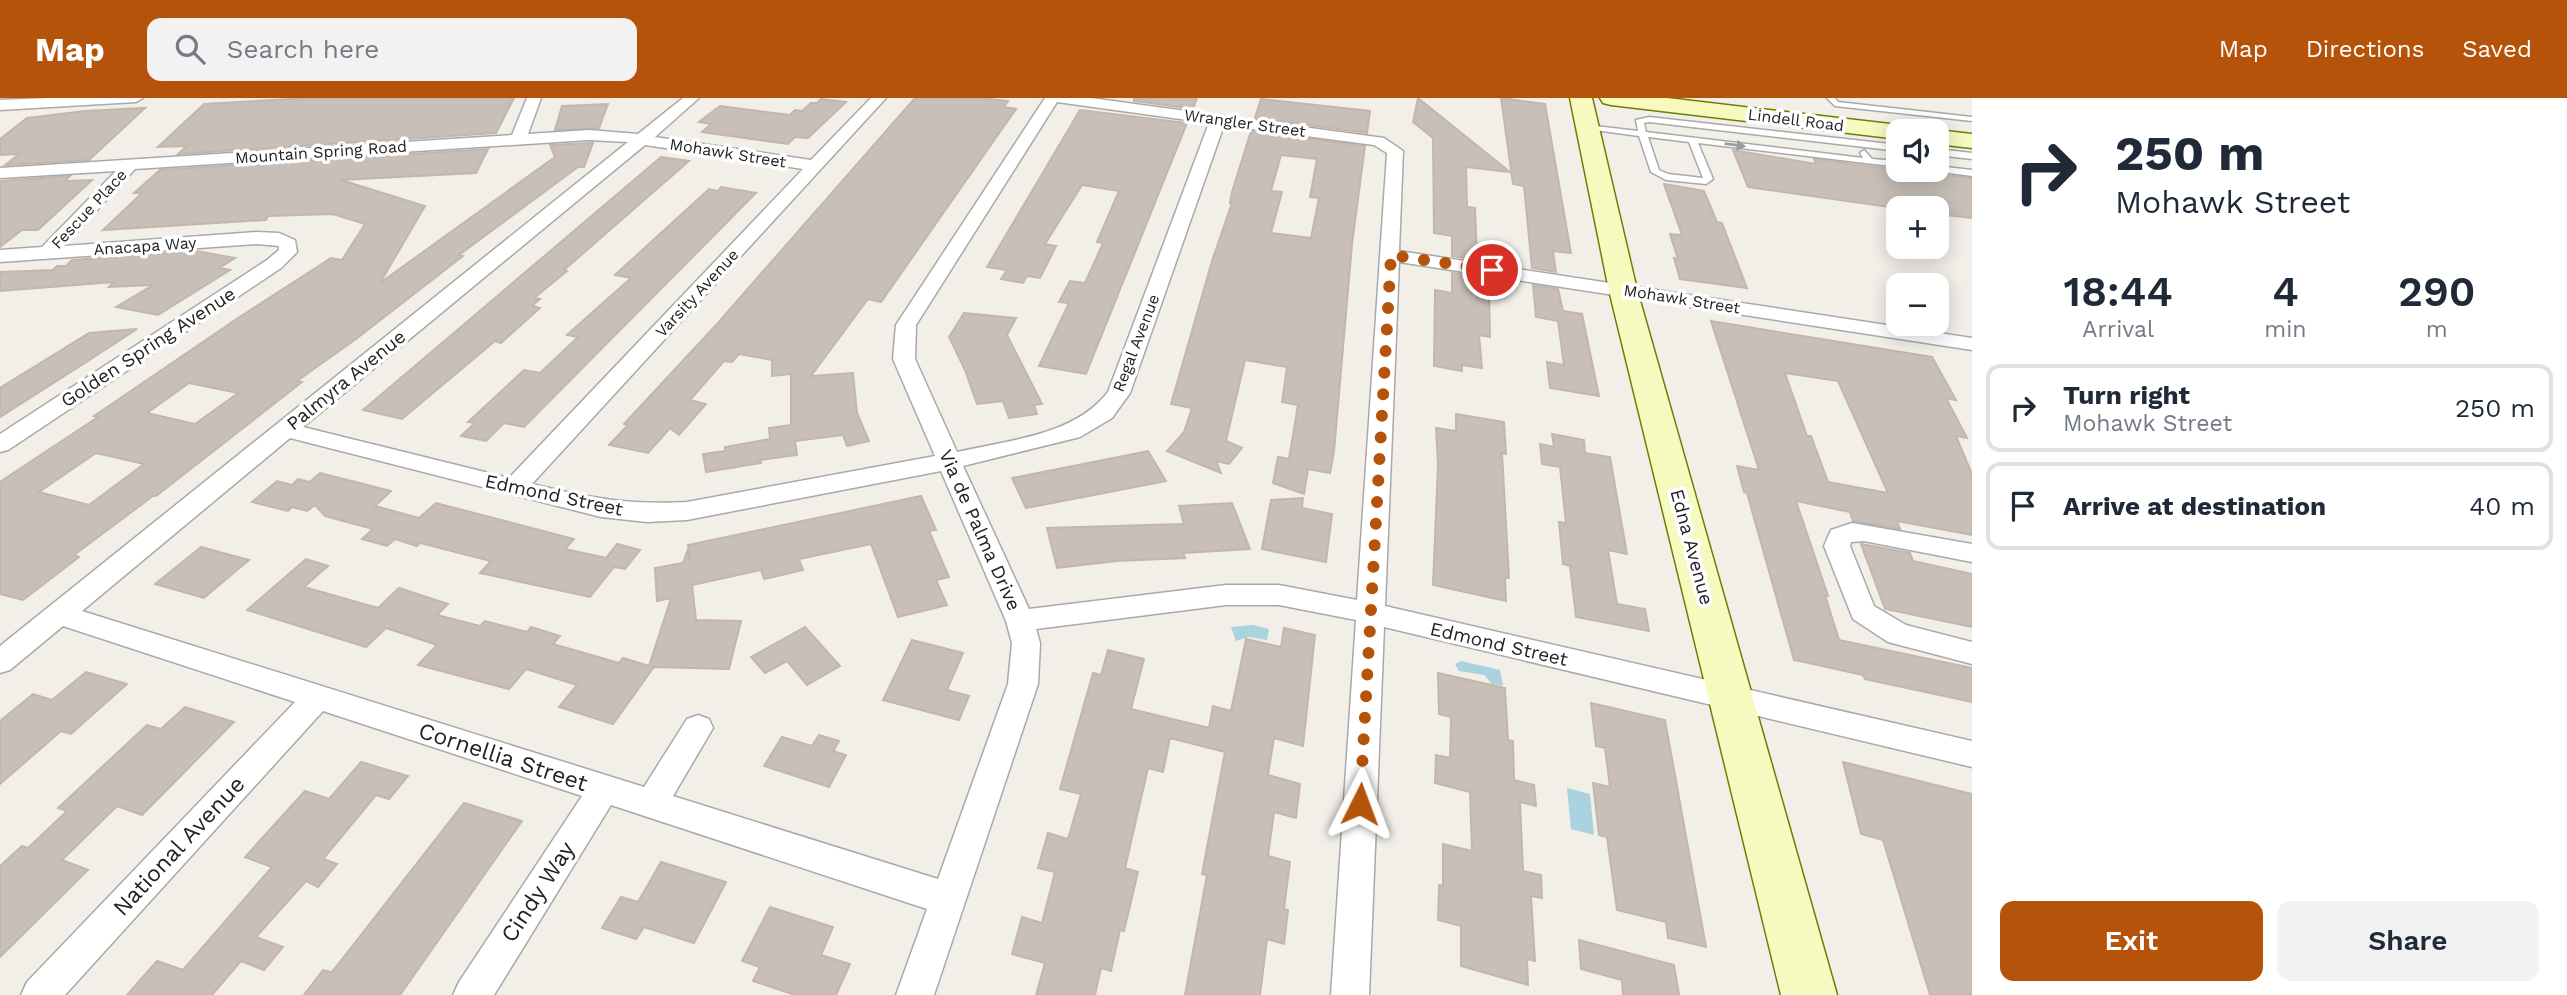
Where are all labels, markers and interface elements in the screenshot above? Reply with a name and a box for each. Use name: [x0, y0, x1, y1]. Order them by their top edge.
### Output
search box: [147, 18, 637, 81]
text: Map: [35, 30, 105, 69]
icon: search: [171, 30, 209, 68]
text: Search here: [227, 34, 379, 64]
text: Map: [2219, 35, 2268, 63]
text: Directions: [2306, 35, 2424, 63]
text: Saved: [2462, 35, 2532, 63]
street label: Wrangler Street: [1183, 105, 1307, 141]
street label: Lindell Road: [1747, 105, 1845, 135]
map controls: [1886, 119, 1949, 336]
button: sound: [1886, 119, 1949, 182]
text: 250 m: [2115, 124, 2264, 182]
icon: right: [2000, 126, 2091, 217]
street label: Mohawk Street: [668, 134, 788, 172]
street label: Mountain Spring Road: [234, 137, 408, 167]
one-way arrow: [1724, 139, 1746, 150]
street label: Fescue Place: [47, 165, 131, 253]
text: Mohawk Street: [2115, 183, 2350, 221]
button: +: [1886, 196, 1949, 259]
street label: Anacapa Way: [93, 233, 198, 259]
pin: [1462, 240, 1522, 300]
street label: Varsity Avenue: [651, 245, 743, 341]
icon: arrive: [1473, 251, 1511, 289]
text: 18:44: [2063, 267, 2173, 316]
text: 4: [2272, 267, 2299, 316]
text: 290: [2398, 267, 2476, 316]
button: −: [1886, 273, 1949, 336]
street label: Mohawk Street: [1622, 280, 1742, 318]
street label: Golden Spring Avenue: [56, 282, 240, 412]
street label: Regal Avenue: [1109, 292, 1163, 394]
text: Arrival: [2082, 316, 2154, 343]
text: min: [2264, 316, 2307, 343]
text: m: [2426, 316, 2448, 343]
street label: Palmyra Avenue: [282, 325, 410, 435]
text: Turn right: [2063, 380, 2190, 410]
icon: right: [2004, 389, 2042, 427]
text: 250 m: [2455, 393, 2535, 423]
text: Mohawk Street: [2063, 410, 2232, 437]
street label: Via de Palma Drive: [934, 446, 1026, 614]
street label: Edmond Street: [483, 469, 625, 521]
street label: Edna Avenue: [1666, 487, 1718, 607]
icon: arrive: [2004, 487, 2042, 525]
text: Arrive at destination: [2063, 491, 2326, 521]
text: 40 m: [2469, 491, 2535, 521]
street label: Edmond Street: [1428, 617, 1570, 671]
street label: Cornellia Street: [415, 717, 591, 797]
position arrow: [1323, 767, 1397, 841]
street label: National Avenue: [108, 771, 250, 921]
street label: Cindy Way: [495, 837, 581, 947]
button: Exit: [2000, 901, 2263, 981]
button: Share: [2277, 901, 2539, 981]

